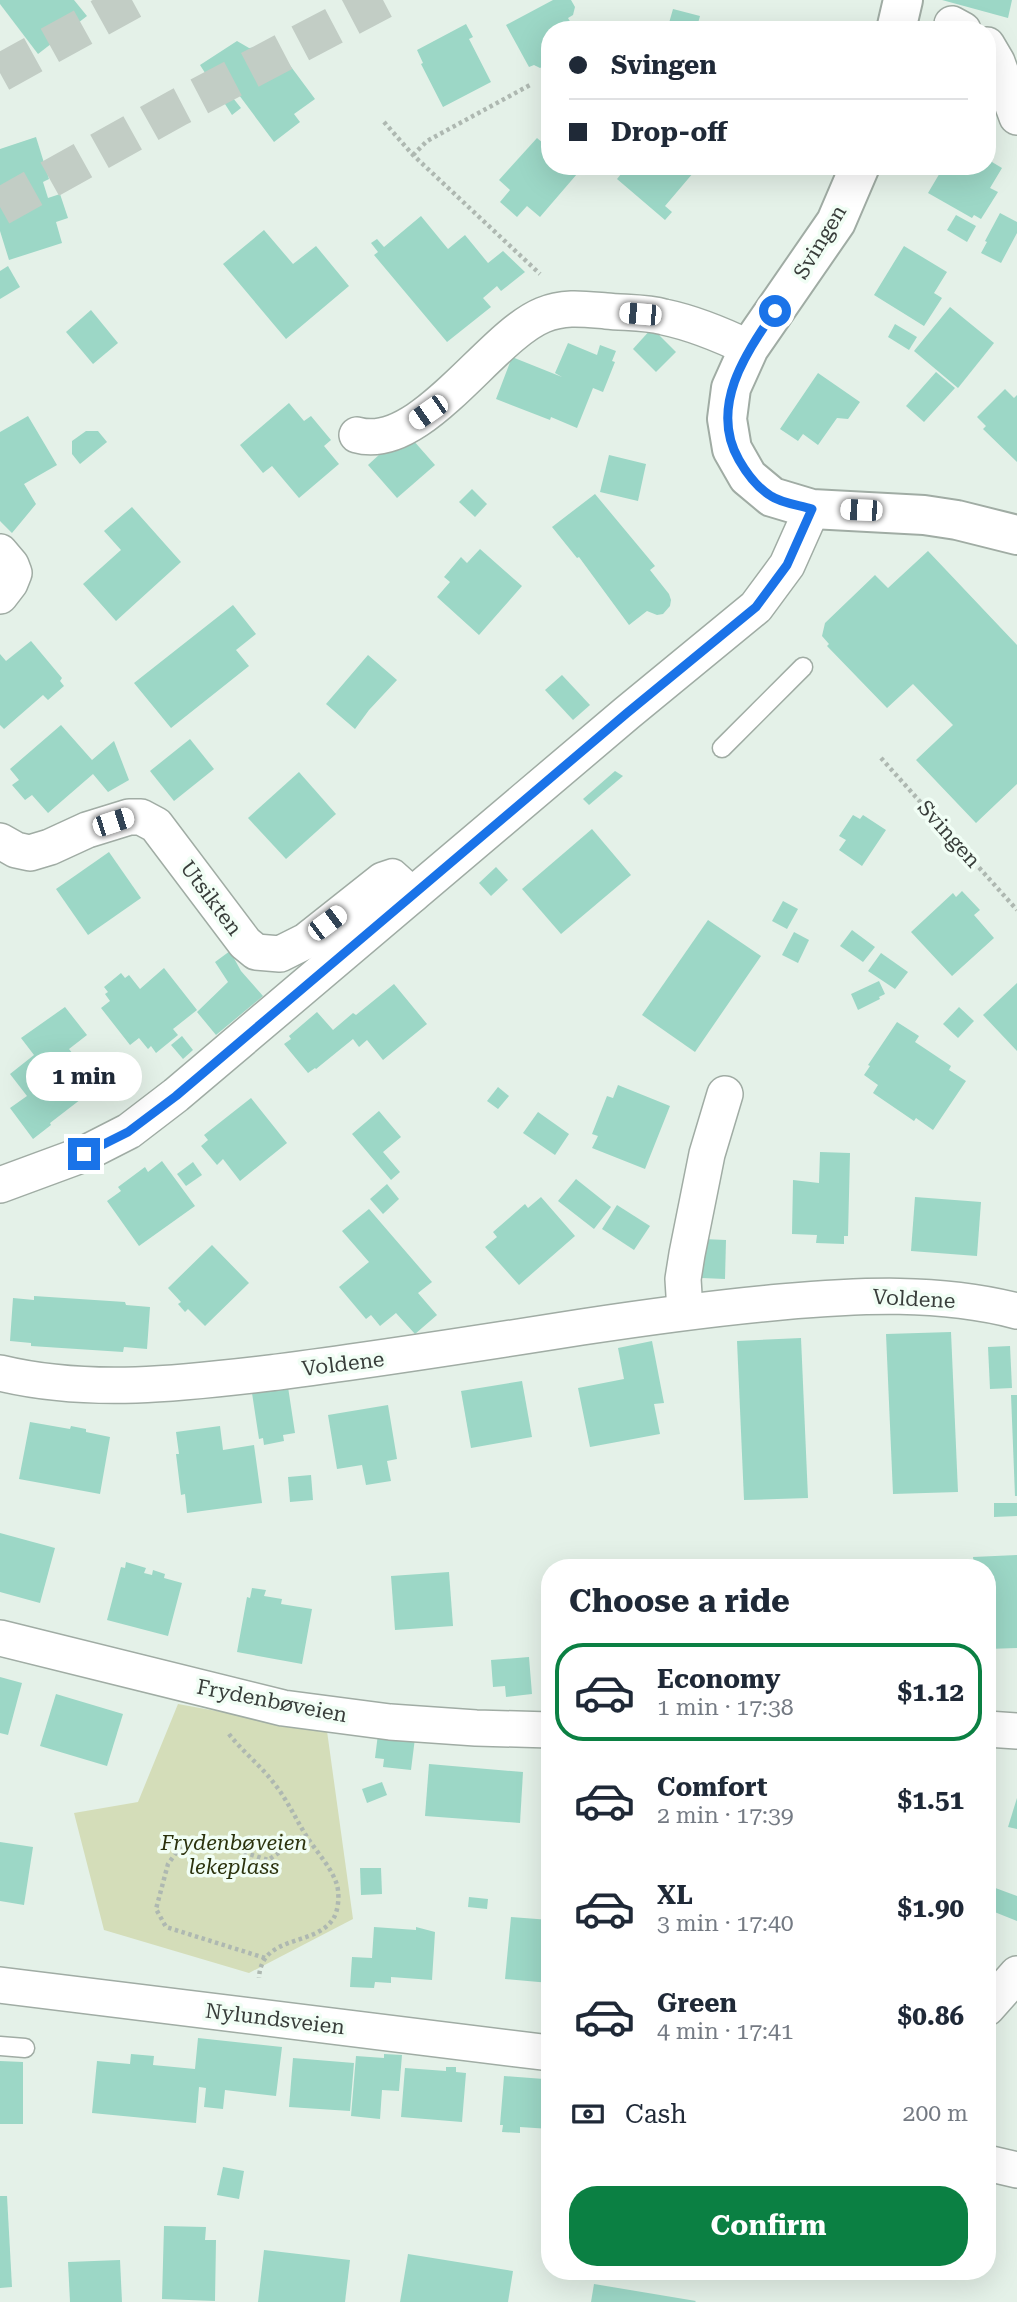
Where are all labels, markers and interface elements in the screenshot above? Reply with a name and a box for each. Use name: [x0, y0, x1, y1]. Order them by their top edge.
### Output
text: Svingen: [611, 50, 717, 80]
text: Drop-off: [611, 117, 727, 147]
street label: Svingen: [789, 200, 852, 283]
route start: [759, 295, 791, 327]
car: [619, 302, 662, 326]
car: [405, 391, 452, 433]
car: [840, 499, 883, 521]
street label: Svingen: [913, 796, 986, 873]
car: [90, 806, 137, 838]
street label: Utsikten: [175, 856, 247, 940]
car: [304, 902, 351, 944]
callout: 1 min: [26, 1052, 142, 1102]
text: 1 min: [52, 1063, 116, 1090]
route end: [68, 1138, 100, 1170]
street label: Voldene: [872, 1285, 956, 1313]
street label: Voldene: [300, 1347, 386, 1381]
text: Choose a ride: [569, 1582, 790, 1620]
icon: car: [573, 1661, 636, 1724]
text: Economy: [657, 1664, 780, 1694]
street label: Frydenbøveien: [195, 1675, 350, 1727]
text: $1.12: [898, 1677, 964, 1707]
text: 1 min · 17:38: [657, 1694, 794, 1721]
icon: car: [573, 1769, 636, 1832]
text: Comfort: [657, 1772, 767, 1802]
text: $1.51: [898, 1785, 964, 1815]
text: 2 min · 17:39: [657, 1802, 794, 1829]
park label: Frydenbøveien lekeplass: [160, 1831, 307, 1879]
icon: car: [573, 1877, 636, 1940]
text: XL: [657, 1880, 693, 1910]
text: $1.90: [898, 1893, 964, 1923]
text: 3 min · 17:40: [657, 1910, 794, 1937]
icon: car: [573, 1985, 636, 2048]
text: Green: [657, 1988, 737, 2018]
street label: Nylundsveien: [204, 1999, 347, 2040]
text: $0.86: [898, 2001, 964, 2031]
text: 4 min · 17:41: [657, 2018, 794, 2045]
icon: cash: [569, 2095, 607, 2133]
text: Cash: [625, 2099, 687, 2129]
text: 200 m: [903, 2100, 968, 2127]
button: Confirm: [569, 2186, 968, 2266]

